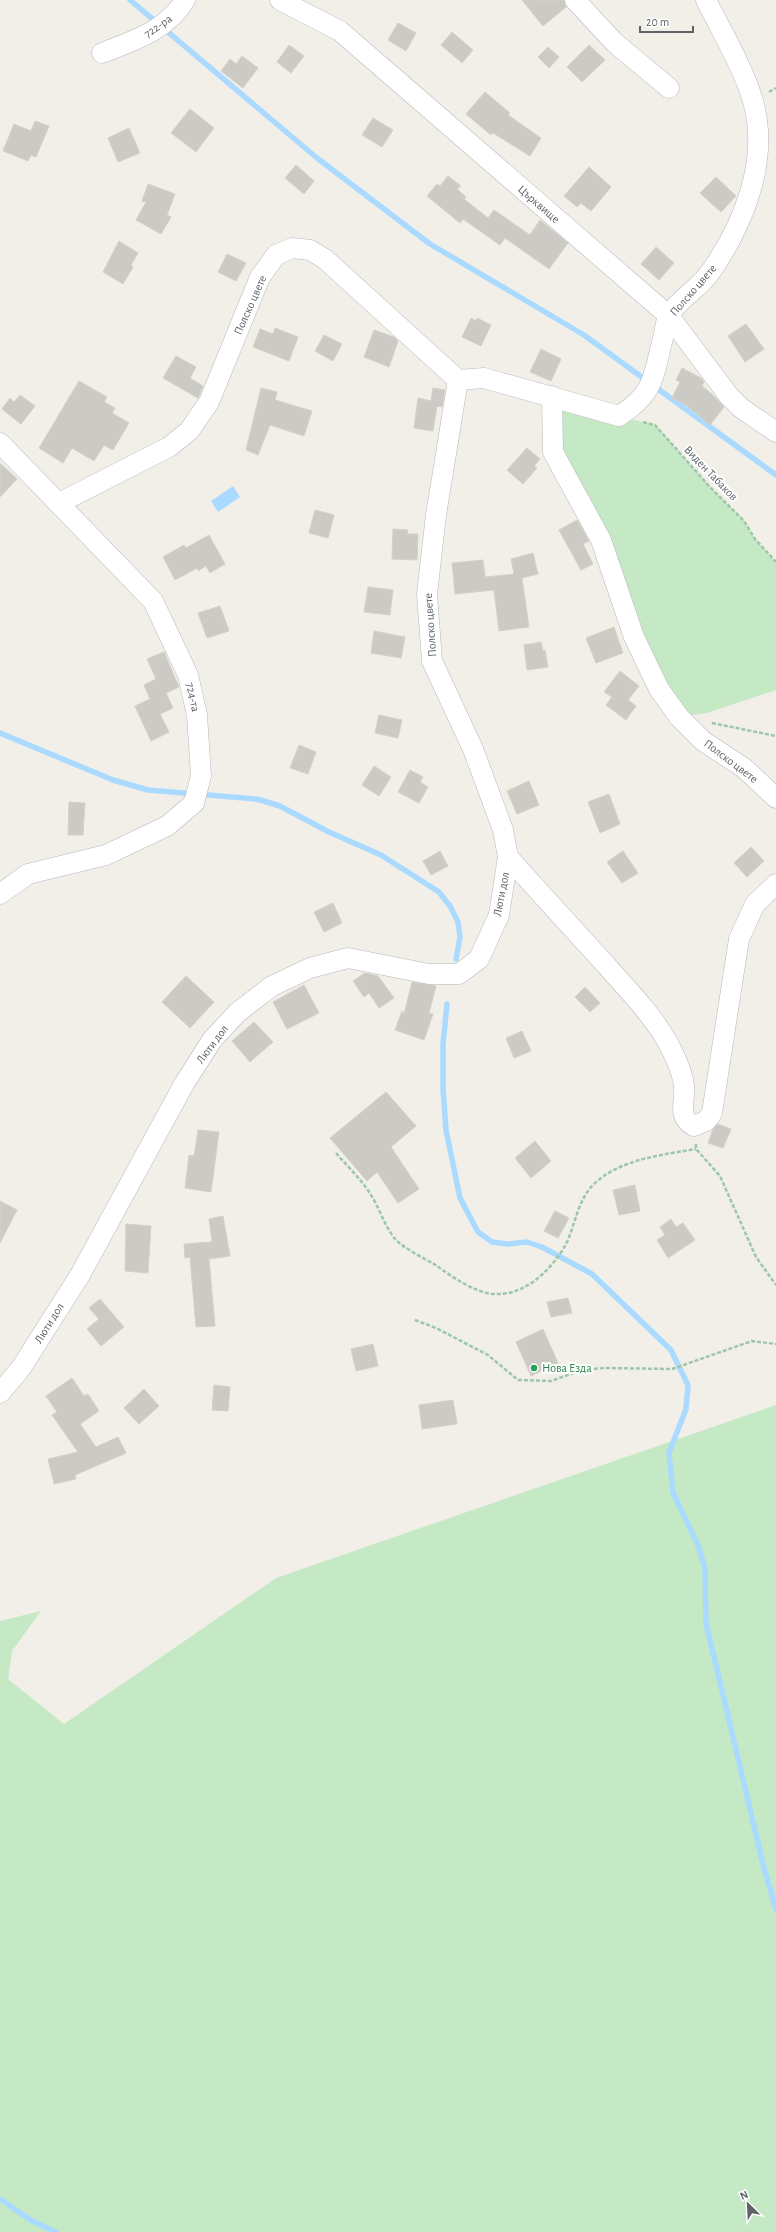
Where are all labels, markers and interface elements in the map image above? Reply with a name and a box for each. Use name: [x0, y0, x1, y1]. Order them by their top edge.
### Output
scale bar: [640, 8, 693, 34]
street label: 722-ра: [142, 12, 175, 40]
text: 20 m: [646, 16, 669, 28]
street label: Църквище: [516, 183, 562, 225]
street label: Полско цвете: [667, 262, 719, 318]
street label: Полско цвете: [232, 273, 268, 337]
street label: Виден Табаков: [682, 443, 740, 503]
street label: Полско цвете: [422, 593, 438, 657]
street label: 724-та: [184, 681, 202, 713]
street label: Полско цвете: [702, 737, 760, 785]
street label: Люти дол: [491, 871, 511, 917]
street label: Люти дол: [194, 1022, 230, 1066]
street label: Люти дол: [32, 1301, 66, 1345]
place label: Нова Езда: [542, 1362, 592, 1374]
marker: Нова Езда: [529, 1363, 539, 1373]
north arrow: [728, 2184, 768, 2224]
text: N: [738, 2189, 750, 2202]

